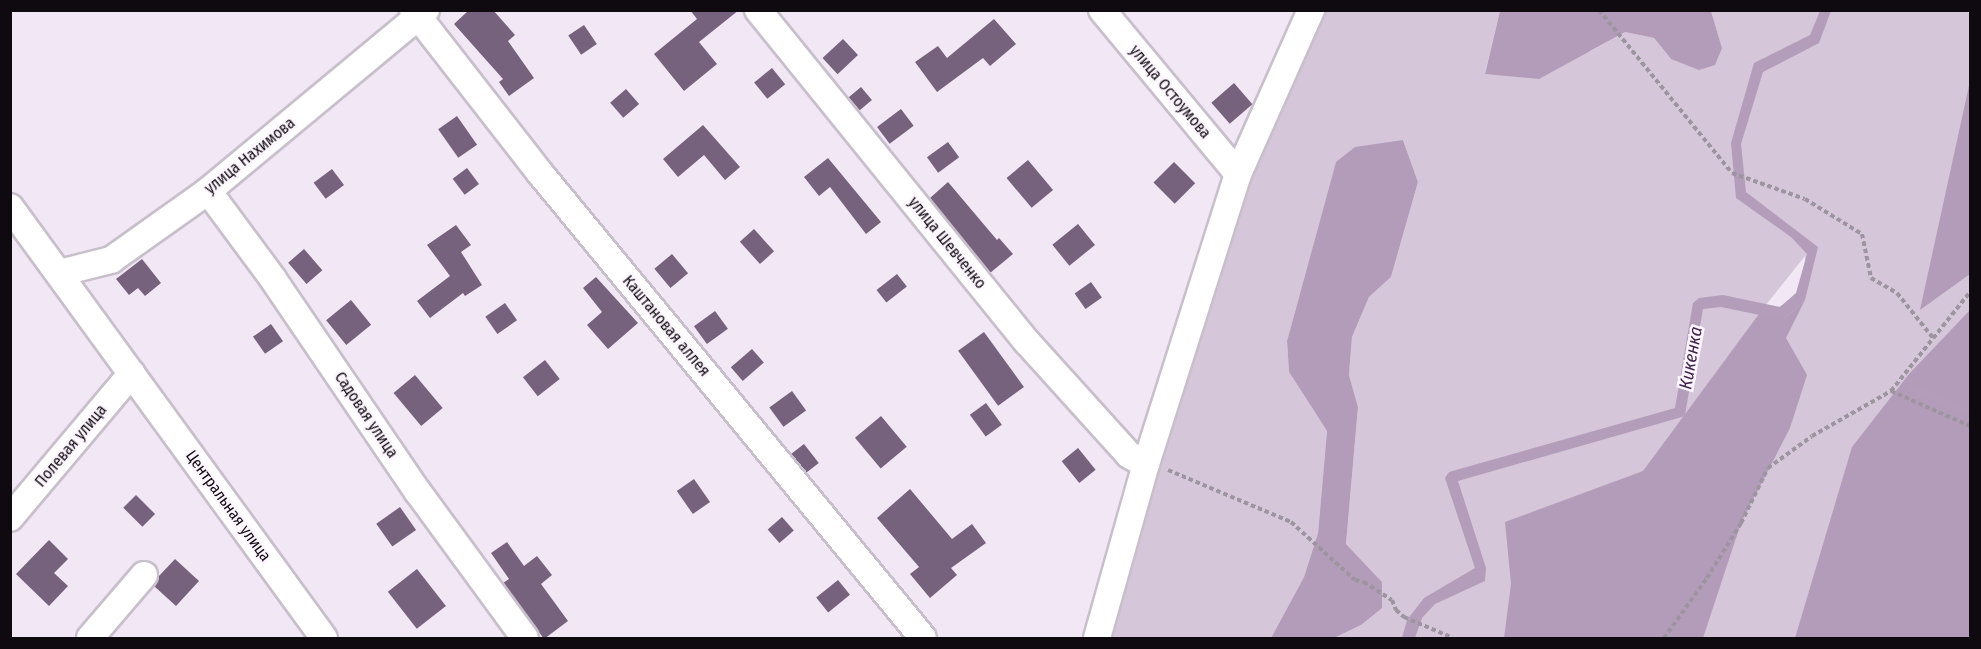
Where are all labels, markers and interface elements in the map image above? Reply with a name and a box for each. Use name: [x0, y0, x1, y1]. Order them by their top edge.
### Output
street label: улица Остоумова: [1125, 41, 1215, 143]
street label: улица Нахимова: [201, 114, 299, 198]
street label: улица Шевченко: [904, 193, 990, 293]
street label: Каштановая аллея: [618, 272, 714, 380]
water label: Кикенка: [1675, 325, 1707, 391]
street label: Садовая улица: [330, 368, 402, 462]
street label: Полевая улица: [31, 401, 111, 491]
street label: Центральная улица: [181, 447, 275, 565]

